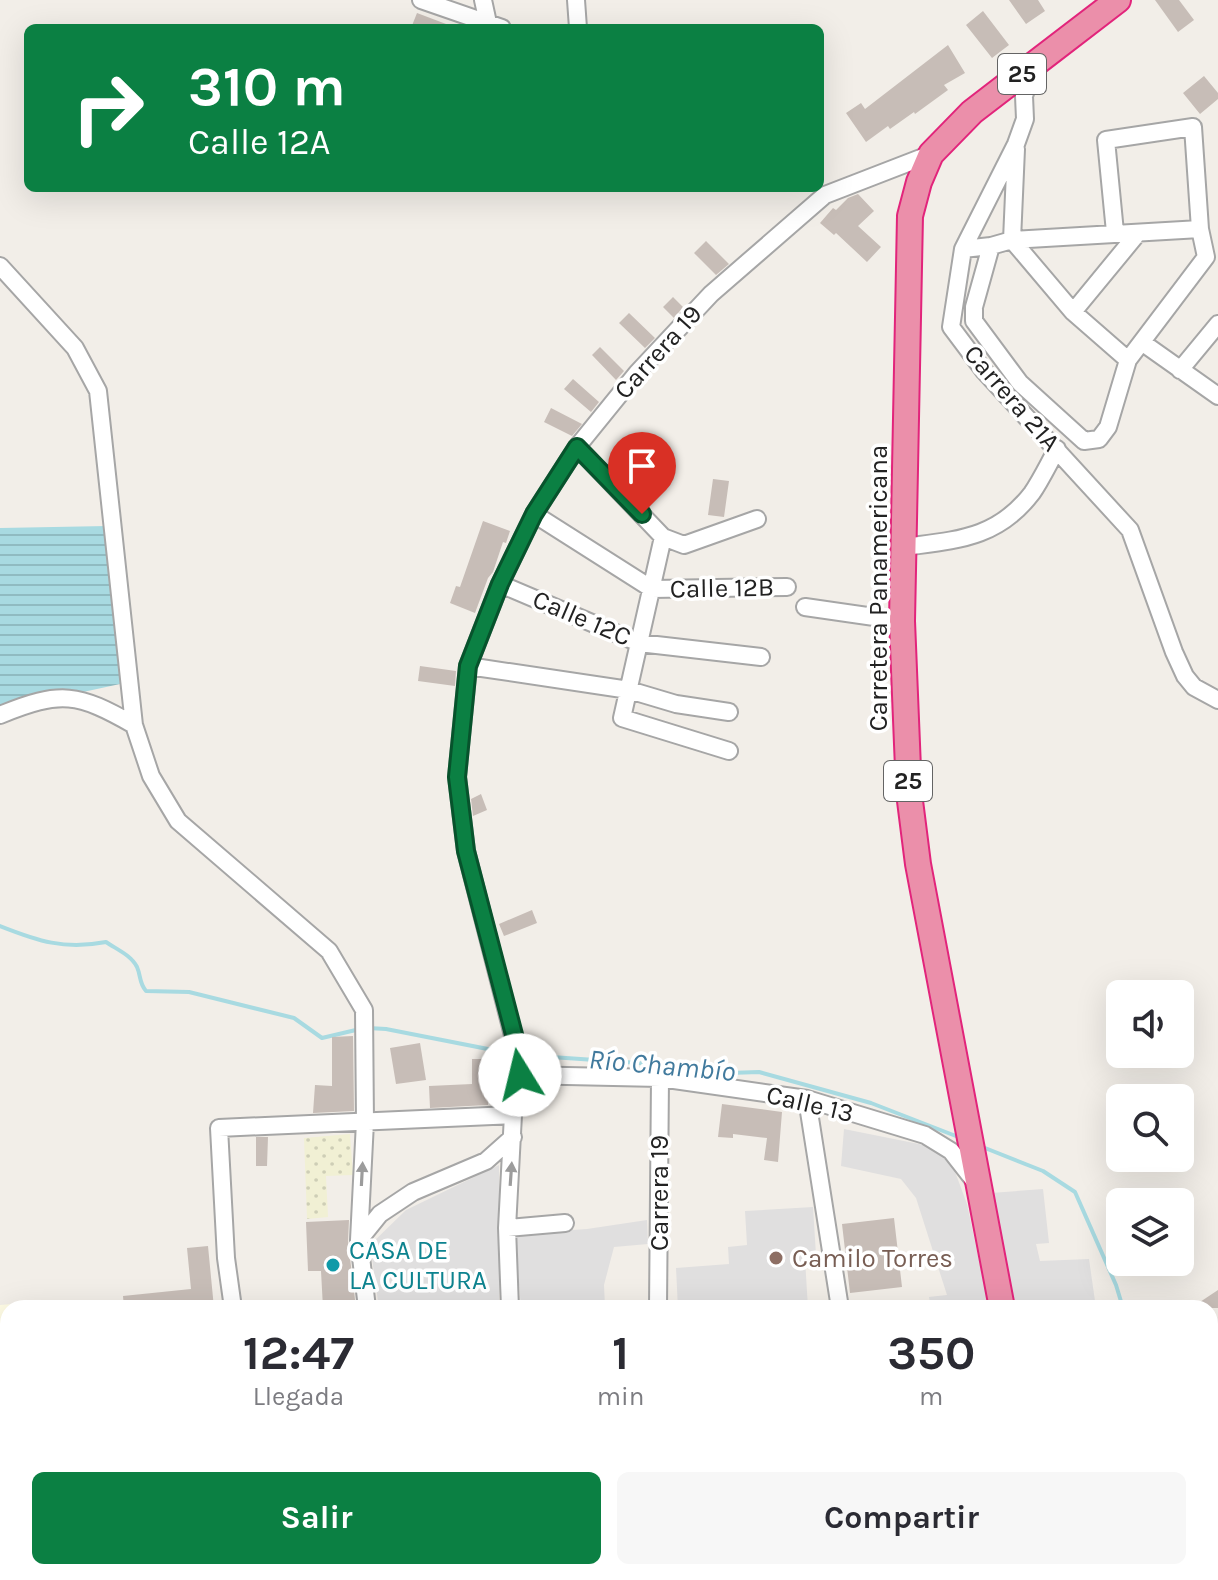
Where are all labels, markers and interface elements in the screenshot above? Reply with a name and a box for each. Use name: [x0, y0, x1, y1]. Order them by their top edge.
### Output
text: 310 m: [188, 54, 346, 119]
road number: 25: [998, 54, 1046, 94]
icon: right: [56, 56, 160, 160]
text: Calle 12A: [188, 121, 331, 163]
street label: Carrera 19: [608, 299, 708, 405]
street label: Carrera 21A: [957, 338, 1067, 458]
pin: [608, 432, 676, 514]
icon: arrive: [620, 444, 664, 488]
street label: Carretera Panamericana: [863, 445, 894, 731]
street label: Calle 12B: [670, 572, 774, 604]
street label: Calle 12C: [528, 583, 636, 653]
road number: 25: [884, 761, 932, 801]
map controls: [1106, 980, 1194, 1276]
button: sound: [1106, 980, 1194, 1068]
position arrow: [478, 1033, 562, 1117]
water label: Río Chambío: [587, 1042, 737, 1088]
street label: Calle 13: [763, 1079, 857, 1129]
button: search: [1106, 1084, 1194, 1172]
street label: Carrera 19: [644, 1135, 675, 1251]
one-way arrow: [356, 1161, 369, 1186]
one-way arrow: [505, 1161, 518, 1186]
button: layers: [1106, 1188, 1194, 1276]
place label: CASA DE LA CULTURA: [349, 1235, 487, 1296]
place label: Camilo Torres: [792, 1243, 953, 1274]
marker: Camilo Torres: [767, 1249, 785, 1267]
marker: CASA DE LA CULTURA: [324, 1256, 342, 1274]
text: 12:47: [243, 1325, 354, 1381]
text: 1: [612, 1325, 629, 1381]
text: 350: [887, 1325, 975, 1381]
text: Llegada: [253, 1381, 344, 1412]
text: min: [597, 1381, 645, 1412]
text: m: [919, 1381, 943, 1412]
button: Salir: [32, 1472, 601, 1564]
button: Compartir: [617, 1472, 1186, 1564]

